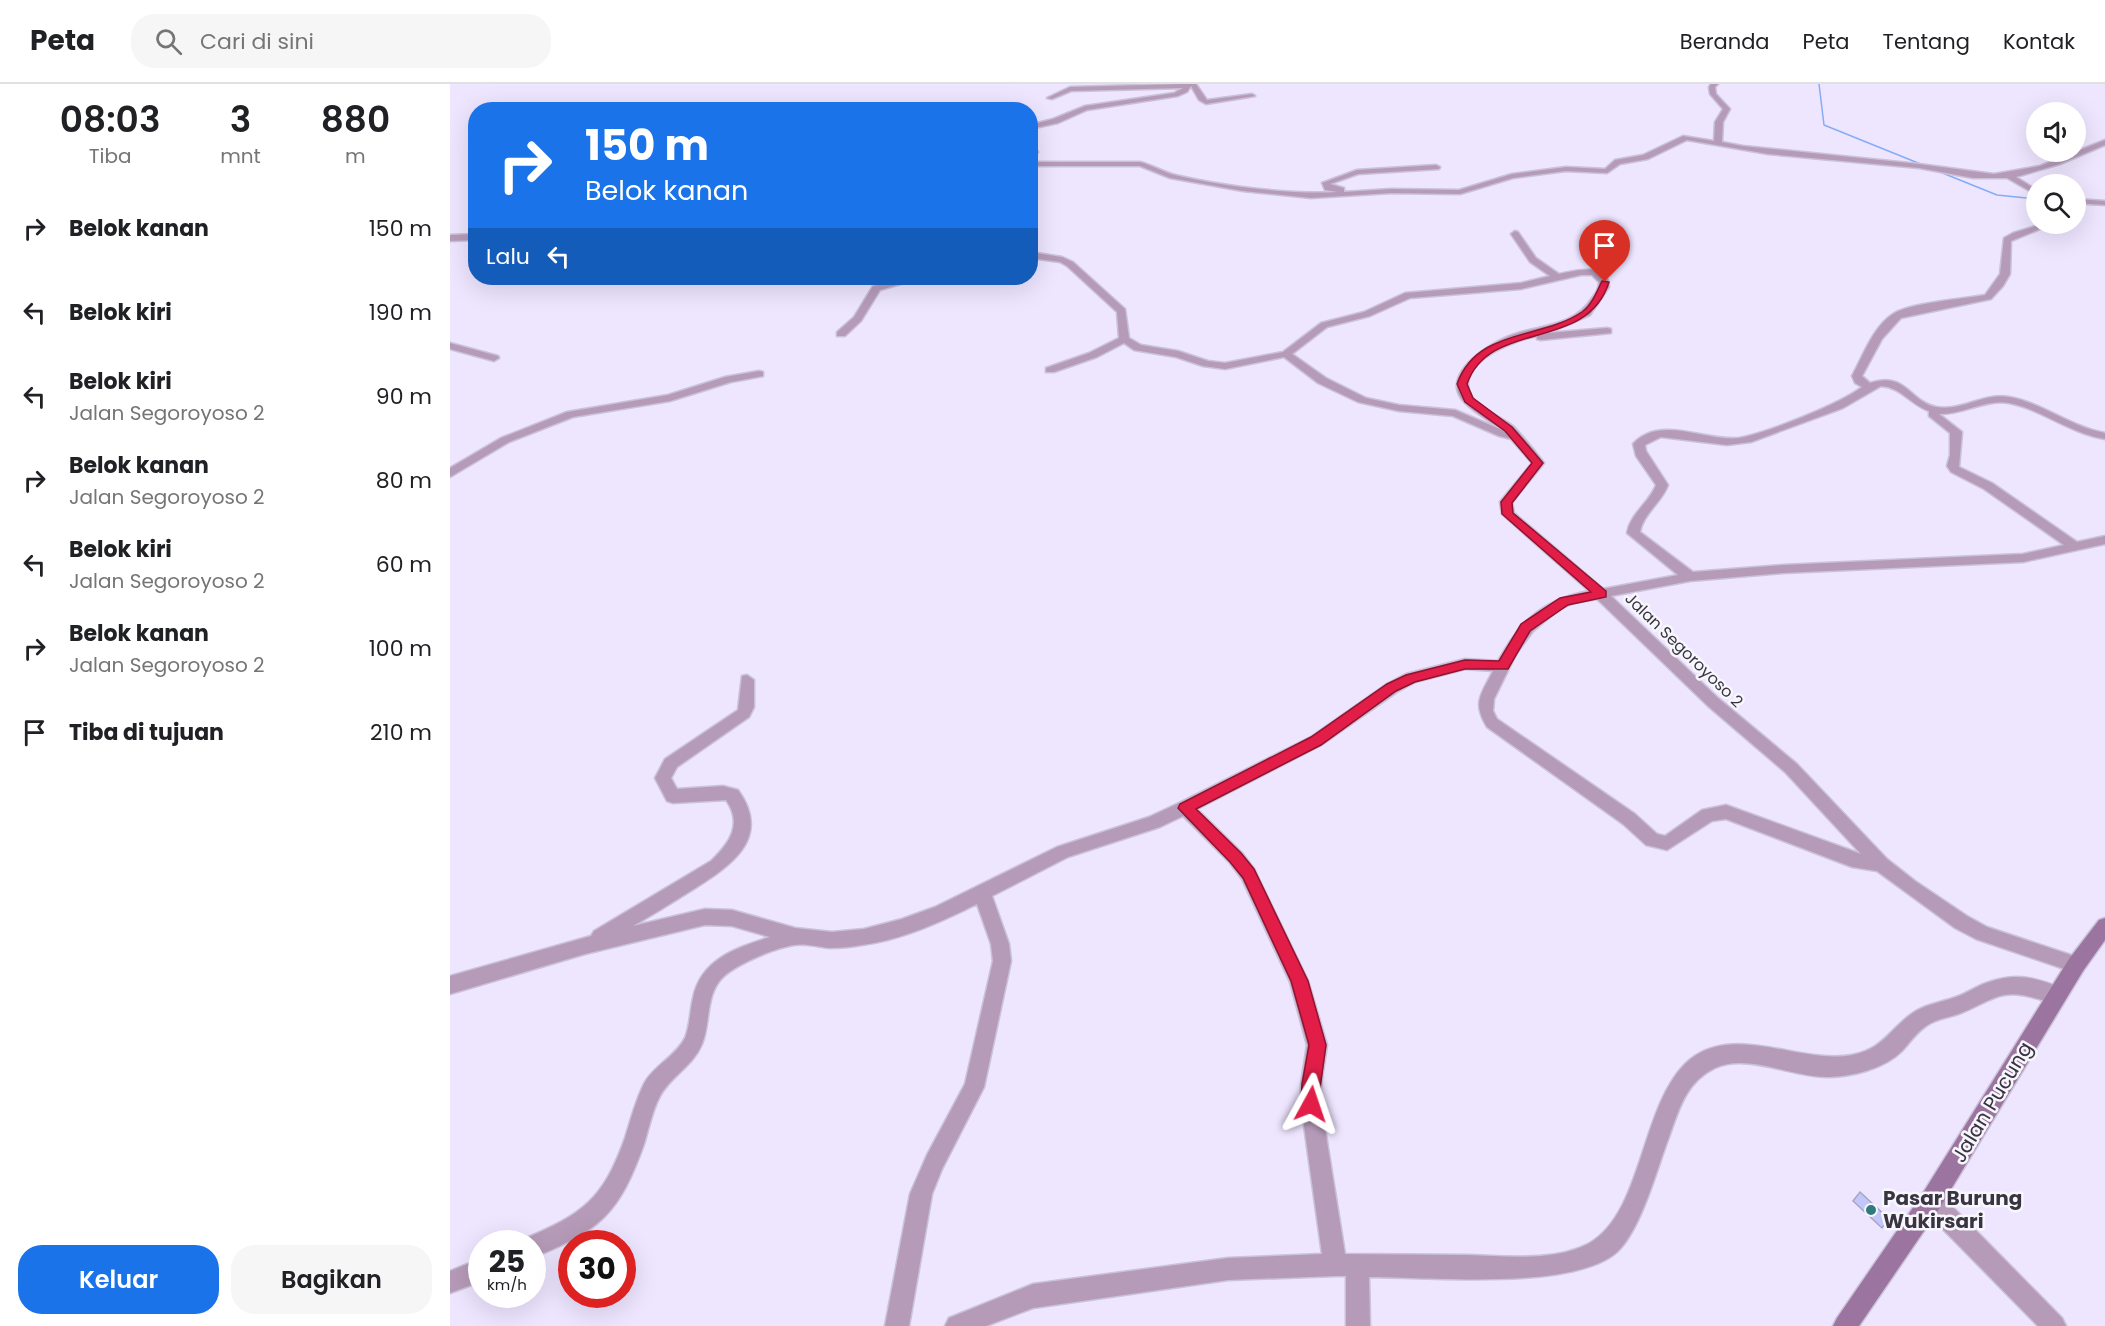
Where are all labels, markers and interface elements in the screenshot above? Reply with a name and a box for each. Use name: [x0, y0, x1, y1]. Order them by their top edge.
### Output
search box: [131, 14, 551, 68]
text: Peta: [30, 21, 95, 60]
icon: search: [152, 25, 185, 58]
text: Cari di sini: [200, 26, 314, 57]
text: Beranda: [1680, 27, 1770, 56]
text: Peta: [1803, 27, 1850, 56]
text: Tentang: [1883, 27, 1970, 56]
text: Kontak: [2003, 27, 2075, 56]
text: 08:03: [60, 94, 160, 145]
text: 3: [230, 94, 251, 145]
text: 880: [321, 94, 390, 145]
map controls: [2026, 102, 2086, 234]
button: sound: [2026, 102, 2086, 162]
text: 150 m: [585, 116, 709, 175]
icon: right: [486, 126, 564, 204]
text: Tiba: [89, 142, 131, 170]
text: mnt: [220, 142, 261, 170]
text: m: [345, 142, 366, 170]
text: Belok kanan: [585, 172, 748, 209]
button: search: [2026, 174, 2086, 234]
icon: right: [18, 212, 51, 245]
text: Belok kanan: [69, 213, 209, 244]
text: 150 m: [369, 213, 432, 244]
pin: [1579, 220, 1630, 282]
icon: arrive: [1588, 229, 1621, 262]
icon: left: [542, 240, 575, 273]
text: Lalu: [486, 241, 530, 272]
icon: left: [18, 296, 51, 329]
text: Belok kiri: [69, 297, 172, 328]
text: 190 m: [369, 297, 432, 328]
text: Belok kiri: [69, 366, 172, 397]
icon: left: [18, 380, 51, 413]
text: 90 m: [376, 381, 432, 412]
text: Jalan Segoroyoso 2: [69, 399, 265, 427]
text: Belok kanan: [69, 450, 209, 481]
icon: right: [18, 464, 51, 497]
text: 80 m: [376, 465, 432, 496]
text: Jalan Segoroyoso 2: [69, 483, 265, 511]
text: Belok kiri: [69, 534, 172, 565]
icon: left: [18, 548, 51, 581]
text: 60 m: [376, 549, 432, 580]
text: Jalan Segoroyoso 2: [69, 567, 265, 595]
street label: Jalan Segoroyoso 2: [1620, 587, 1748, 713]
text: Belok kanan: [69, 618, 209, 649]
icon: right: [18, 632, 51, 665]
text: 100 m: [369, 633, 432, 664]
text: Jalan Segoroyoso 2: [69, 651, 265, 679]
icon: arrive: [18, 716, 51, 749]
text: Tiba di tujuan: [69, 717, 224, 748]
text: 210 m: [370, 717, 432, 748]
street label: Jalan Pucung: [1945, 1036, 2039, 1168]
position arrow: [1279, 1072, 1343, 1136]
place label: Pasar Burung Wukirsari: [1883, 1184, 2022, 1235]
marker: Pasar Burung Wukirsari: [1864, 1203, 1878, 1217]
speed limit sign: 30: [558, 1230, 636, 1308]
text: 25: [489, 1240, 525, 1283]
button: Keluar: [18, 1245, 219, 1314]
button: Bagikan: [231, 1245, 432, 1314]
text: km/h: [487, 1274, 527, 1295]

